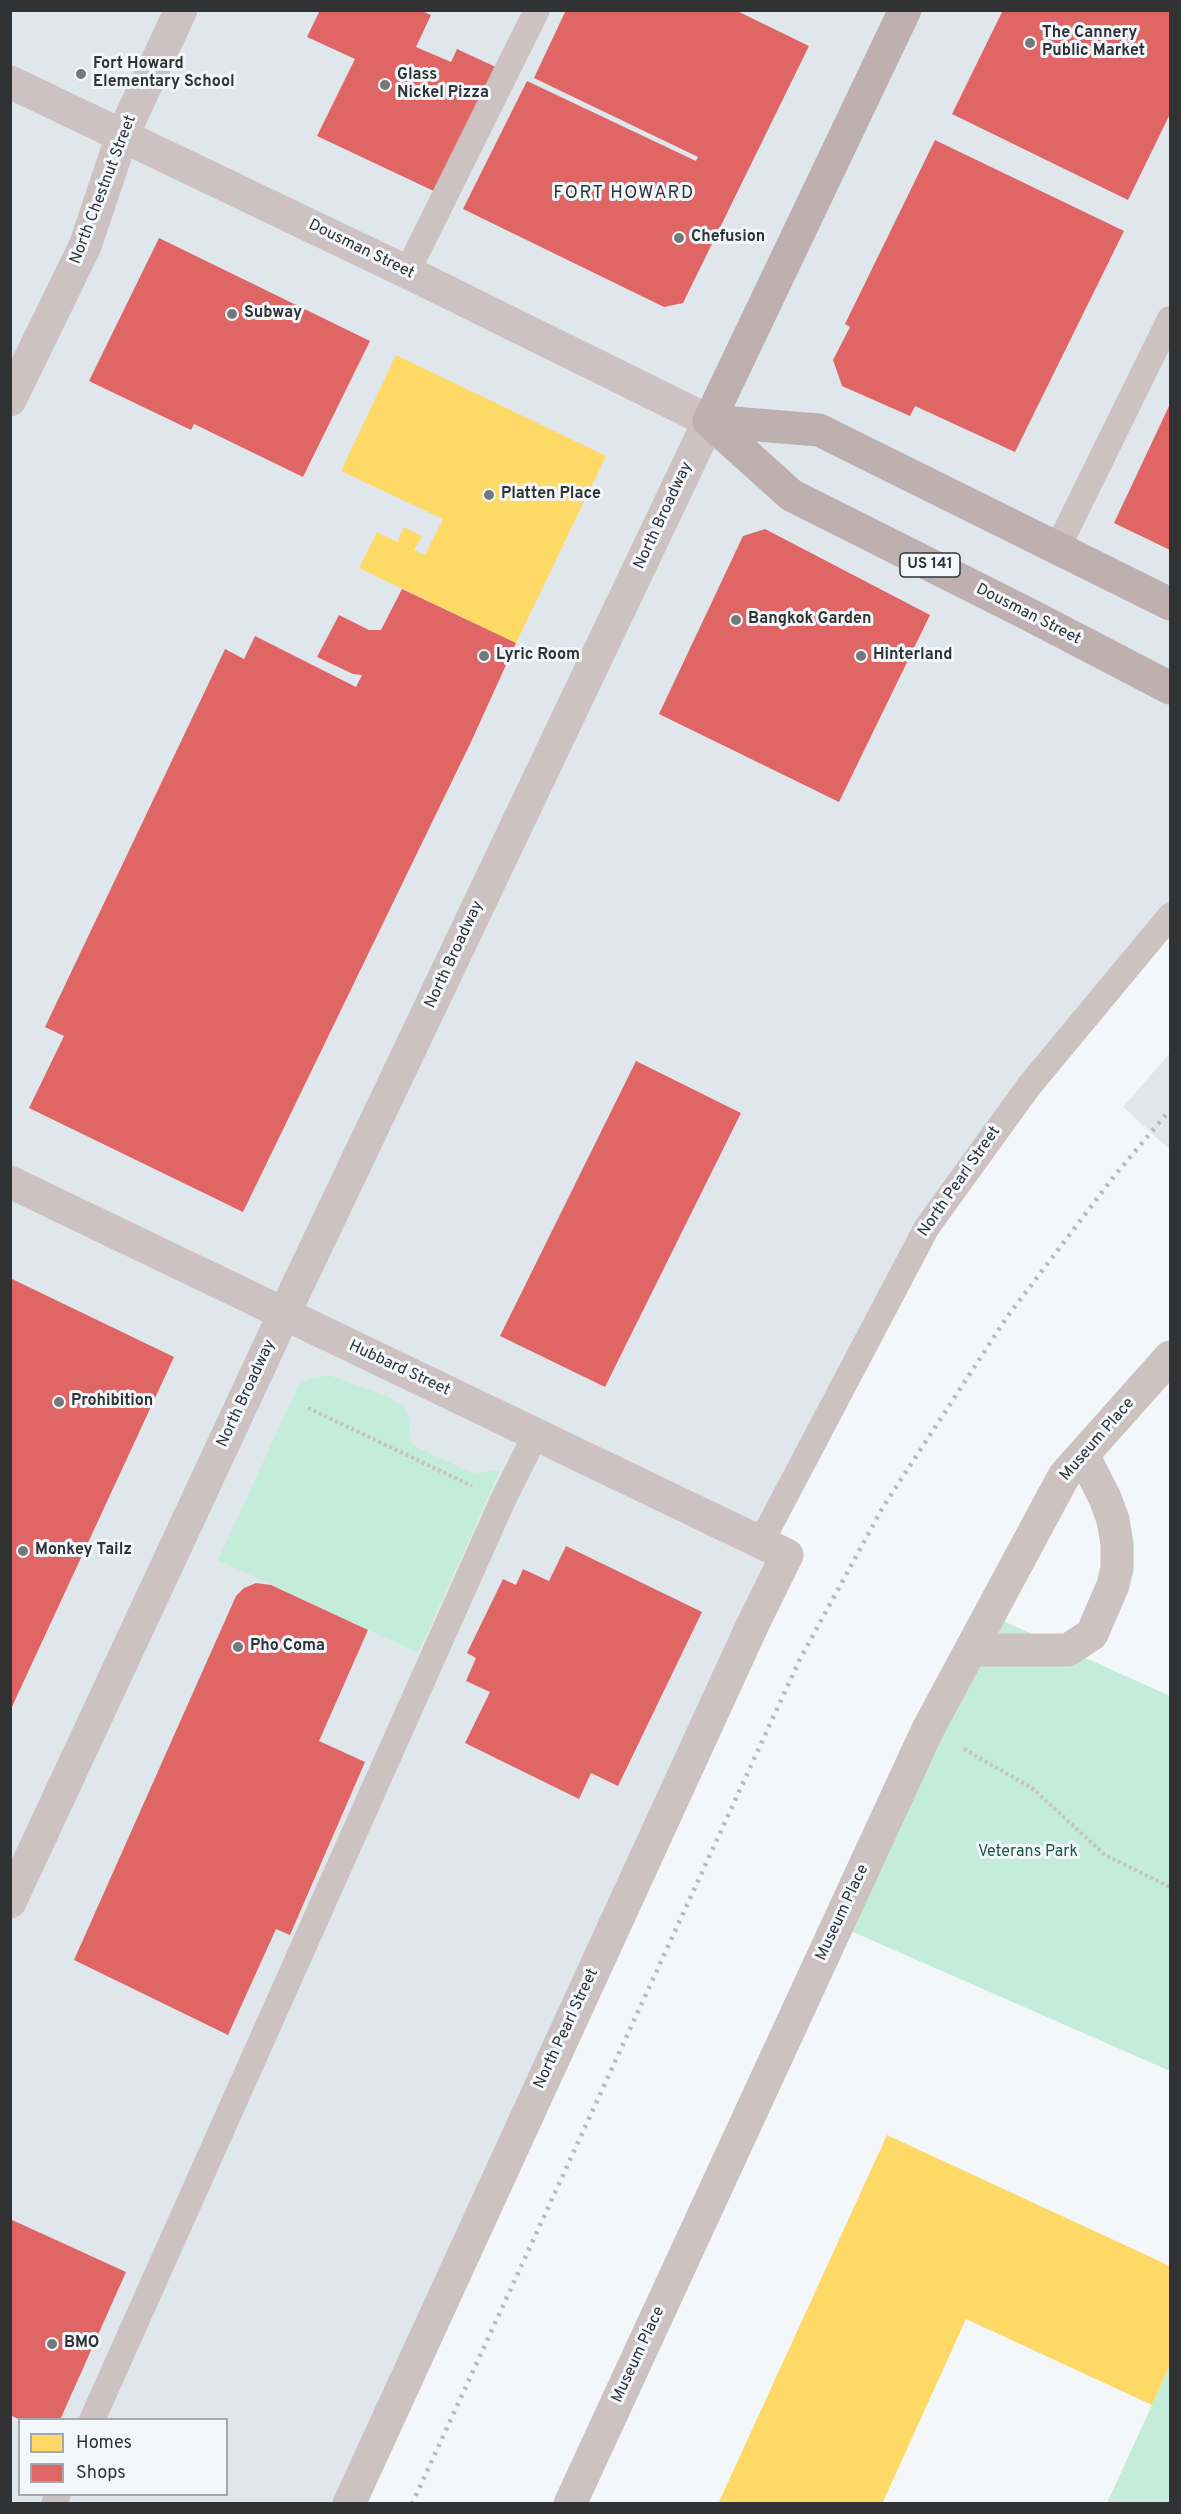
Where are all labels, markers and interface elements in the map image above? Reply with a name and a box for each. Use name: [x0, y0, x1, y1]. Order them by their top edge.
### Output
place label: The Cannery Public Market: [1042, 24, 1145, 62]
marker: The Cannery Public Market: [1023, 36, 1037, 50]
place label: Fort Howard Elementary School: [93, 55, 235, 93]
place label: Glass Nickel Pizza: [397, 66, 489, 104]
marker: Fort Howard Elementary School: [74, 67, 88, 81]
marker: Glass Nickel Pizza: [378, 78, 392, 92]
street label: North Chestnut Street: [67, 113, 141, 267]
district label: FORT HOWARD: [553, 183, 695, 205]
street label: Dousman Street: [305, 216, 417, 284]
place label: Chefusion: [691, 228, 765, 248]
marker: Chefusion: [672, 231, 686, 245]
place label: Subway: [244, 304, 302, 324]
marker: Subway: [225, 307, 239, 321]
street label: North Broadway: [631, 459, 697, 573]
place label: Platten Place: [501, 485, 601, 505]
marker: Platten Place: [482, 488, 496, 502]
road number: US 141: [900, 553, 960, 577]
street label: Dousman Street: [972, 580, 1084, 650]
place label: Bangkok Garden: [748, 610, 871, 630]
marker: Bangkok Garden: [729, 613, 743, 627]
place label: Lyric Room: [496, 646, 580, 666]
place label: Hinterland: [873, 646, 952, 666]
marker: Lyric Room: [477, 649, 491, 663]
marker: Hinterland: [854, 649, 868, 663]
street label: North Broadway: [422, 898, 488, 1012]
street label: North Pearl Street: [915, 1123, 1005, 1241]
street label: North Broadway: [214, 1337, 280, 1451]
street label: Hubbard Street: [345, 1337, 453, 1401]
place label: Prohibition: [71, 1392, 153, 1412]
street label: Museum Place: [1057, 1394, 1139, 1486]
marker: Prohibition: [52, 1395, 66, 1409]
place label: Monkey Tailz: [35, 1541, 132, 1561]
marker: Monkey Tailz: [16, 1544, 30, 1558]
place label: Pho Coma: [250, 1637, 325, 1657]
marker: Pho Coma: [231, 1640, 245, 1654]
park label: Veterans Park: [978, 1843, 1078, 1863]
street label: Museum Place: [812, 1862, 874, 1964]
street label: North Pearl Street: [531, 1966, 603, 2092]
street label: Museum Place: [608, 2304, 670, 2406]
place label: BMO: [64, 2334, 99, 2354]
marker: BMO: [45, 2337, 59, 2351]
legend: [18, 2418, 228, 2496]
text: Homes: [76, 2432, 132, 2455]
text: Shops: [76, 2462, 126, 2485]

